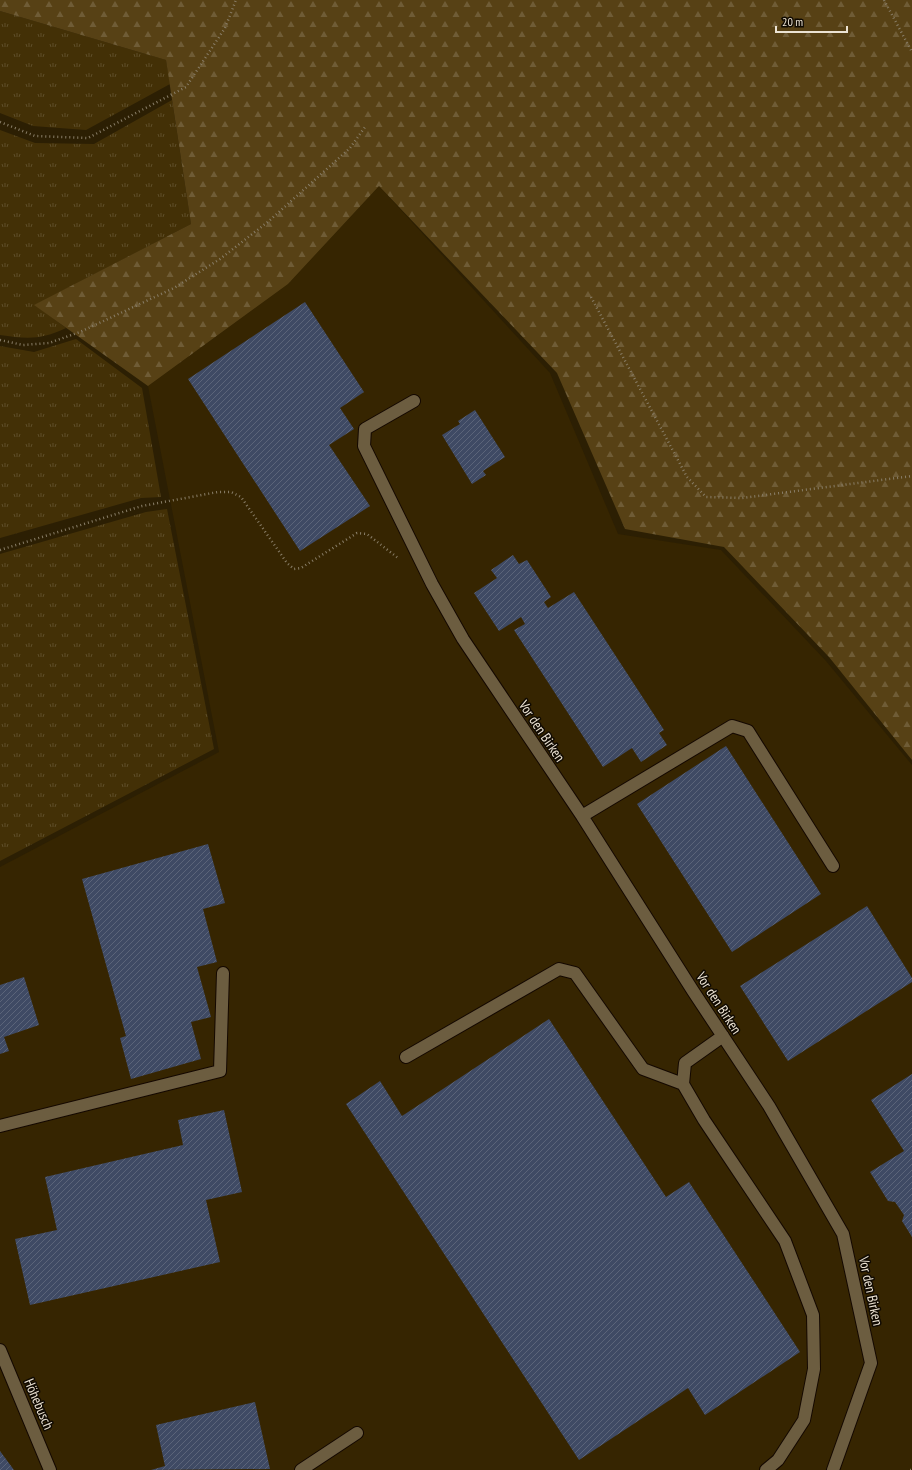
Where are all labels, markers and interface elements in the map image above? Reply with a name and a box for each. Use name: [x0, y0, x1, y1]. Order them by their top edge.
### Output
scale bar: [776, 8, 847, 34]
text: 20 m: [782, 14, 803, 29]
street label: Vor den Birken: [514, 696, 569, 765]
street label: Vor den Birken: [692, 968, 746, 1037]
street label: Vor den Birken: [855, 1254, 887, 1327]
street label: Höhebusch: [20, 1376, 58, 1432]

